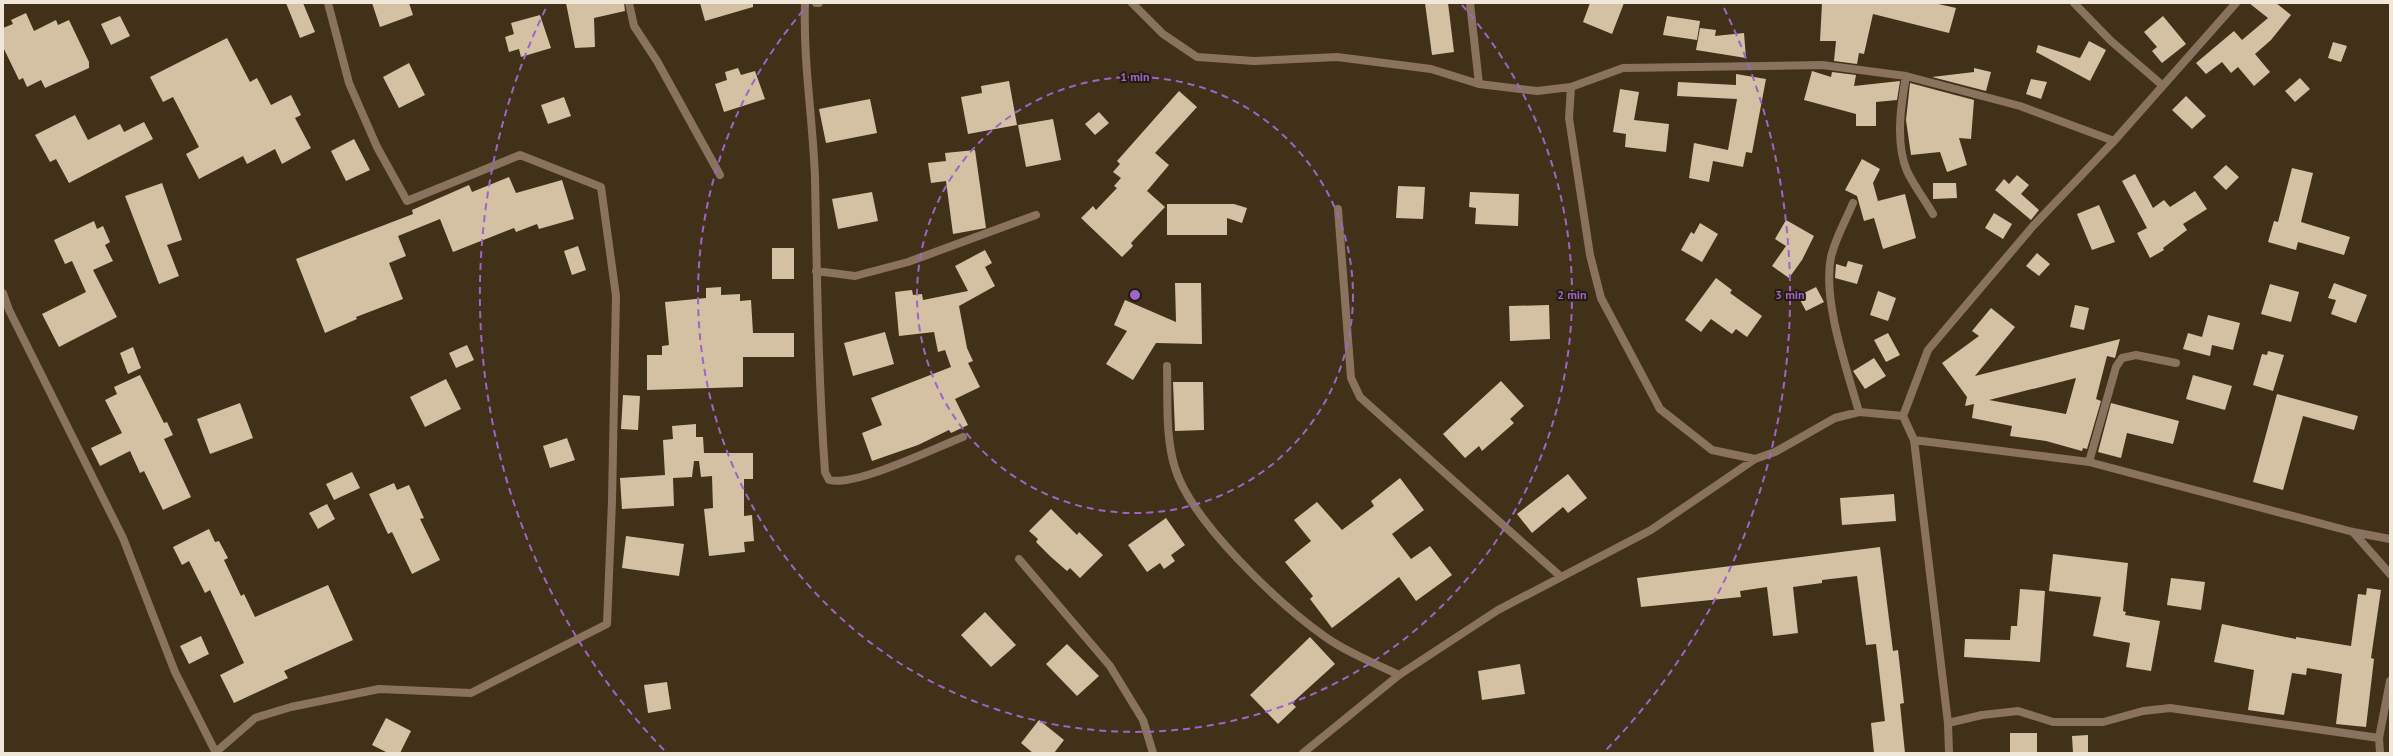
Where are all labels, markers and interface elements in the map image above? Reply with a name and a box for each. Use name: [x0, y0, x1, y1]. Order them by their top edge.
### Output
text: 1 min: [1120, 69, 1150, 84]
text: 2 min: [1557, 287, 1587, 302]
text: 3 min: [1775, 287, 1805, 302]
centre of rings: [1128, 288, 1142, 302]

